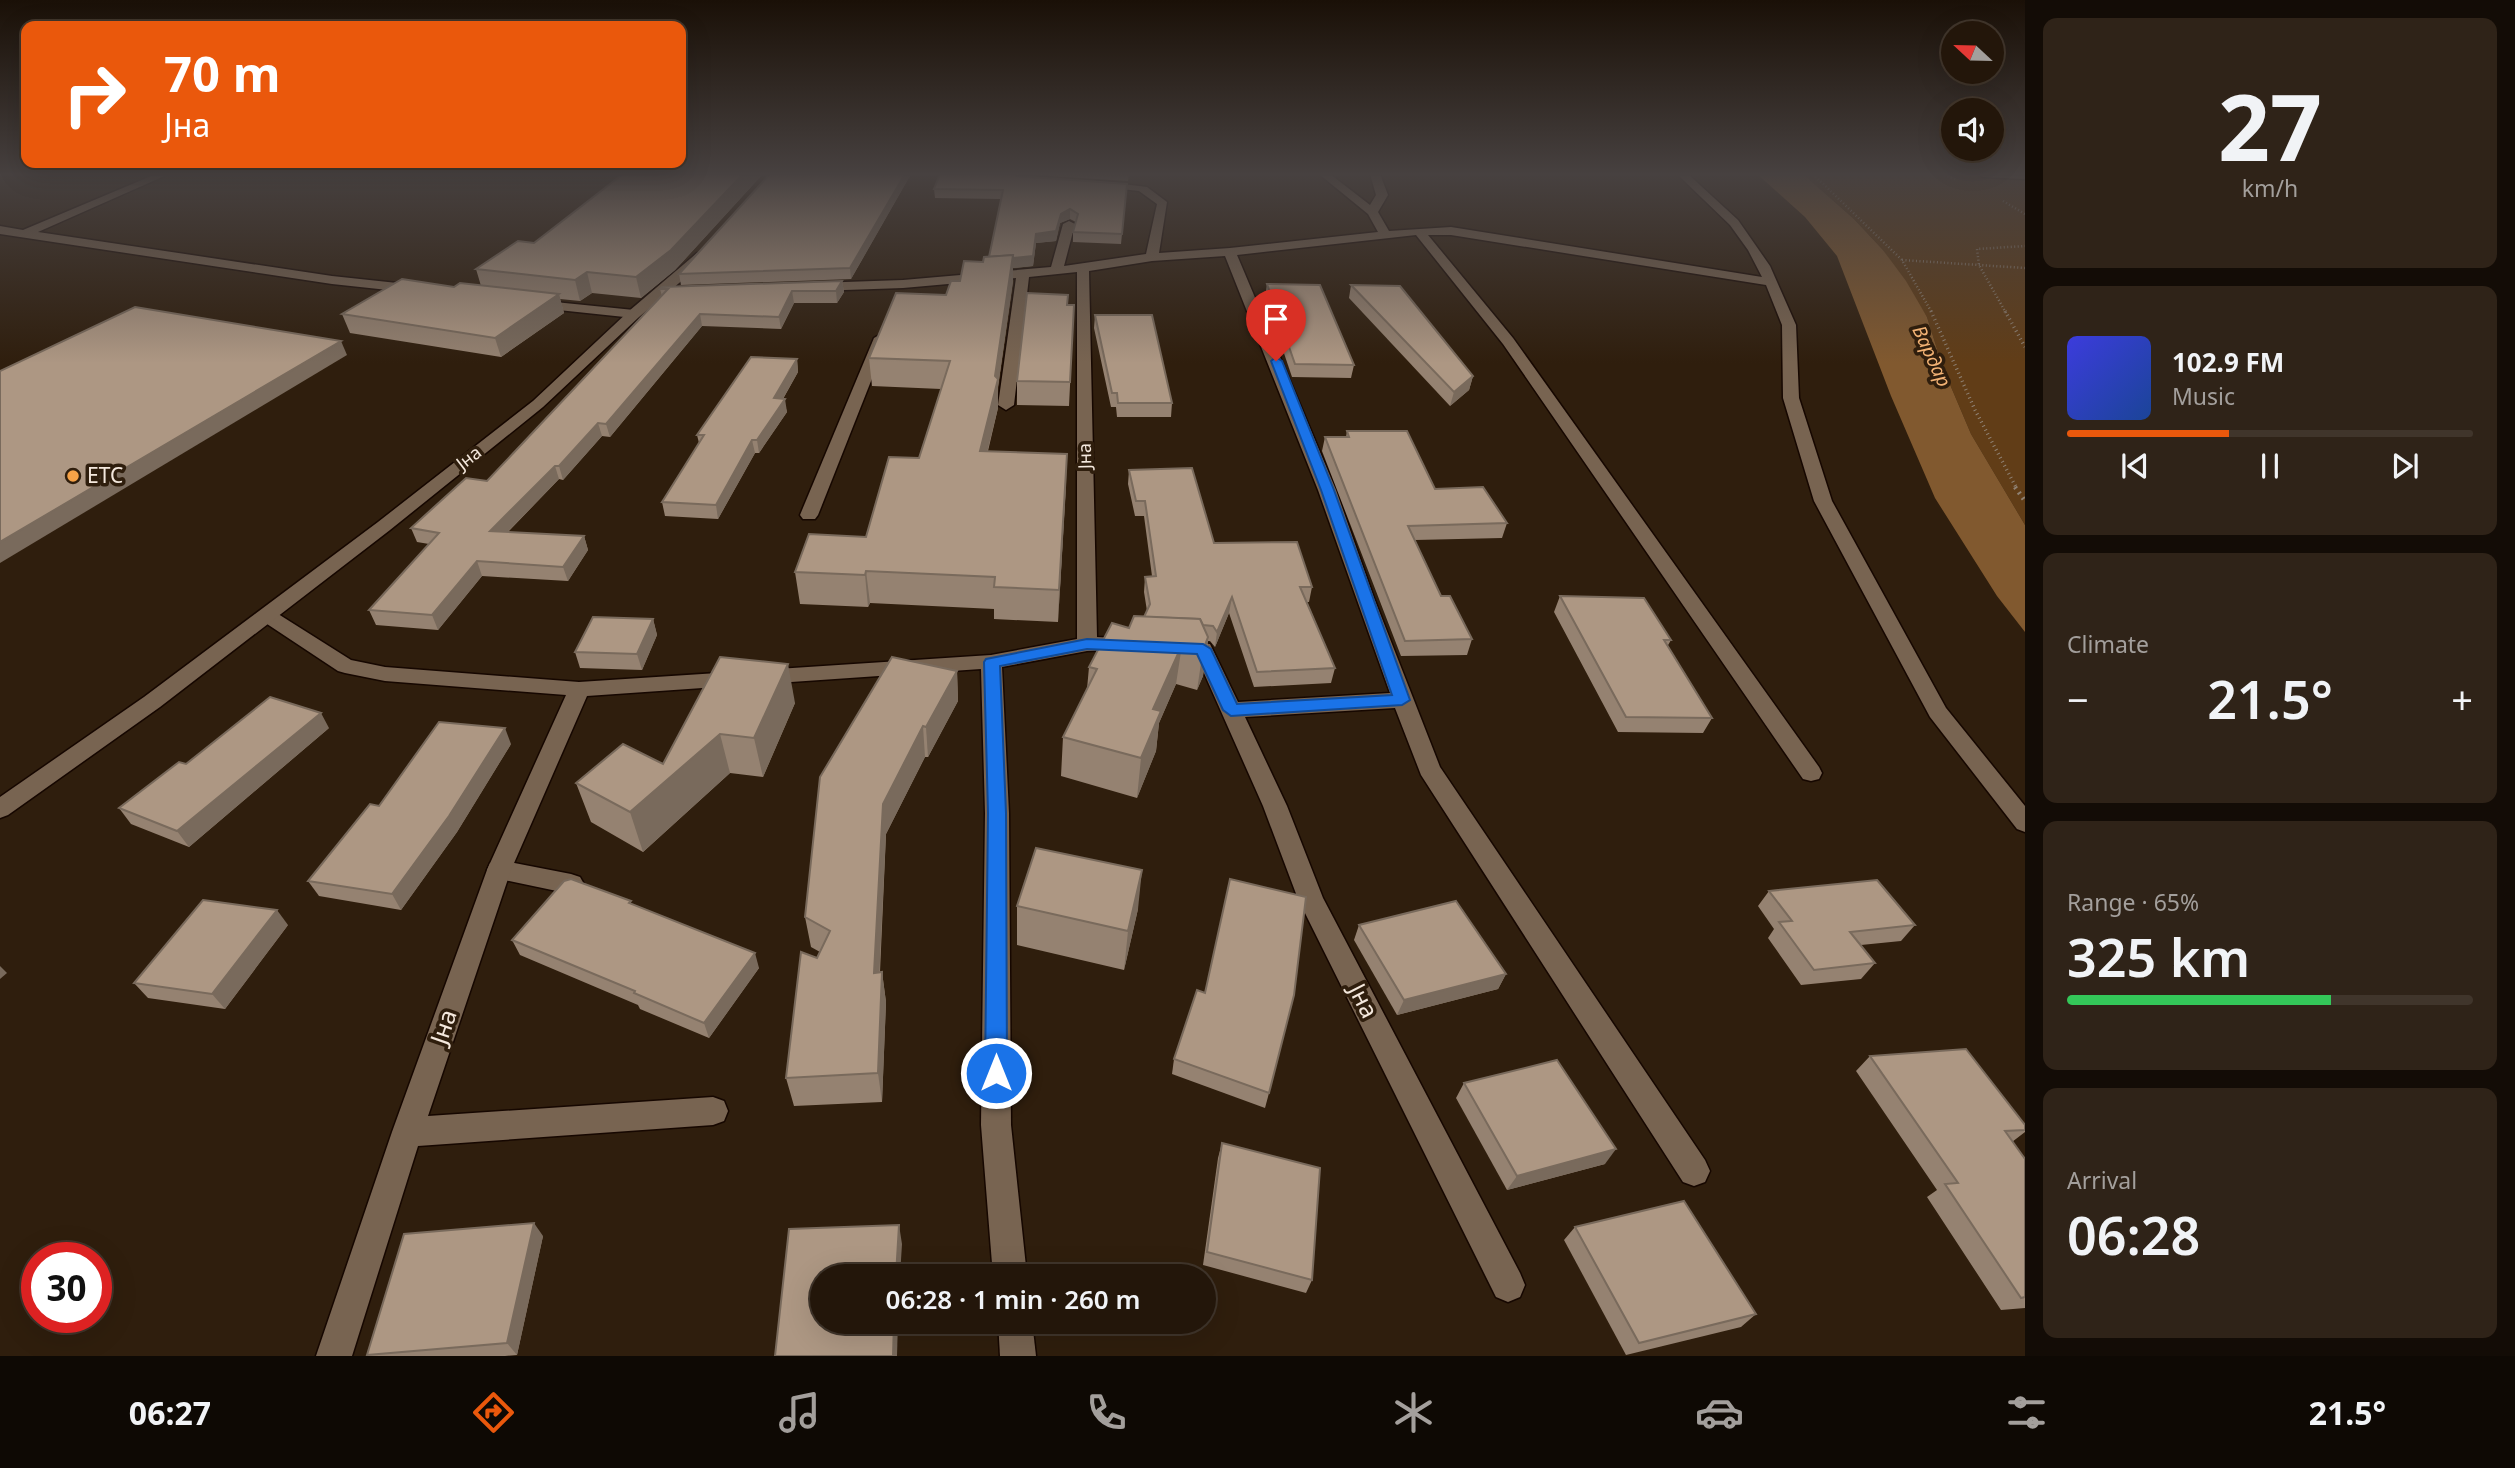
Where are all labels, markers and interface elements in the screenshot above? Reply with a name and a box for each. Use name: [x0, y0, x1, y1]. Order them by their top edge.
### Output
north arrow: [1941, 21, 2004, 84]
map controls: [1941, 21, 2004, 161]
text: 70 m: [164, 40, 281, 106]
icon: right: [49, 49, 140, 140]
text: 27: [2218, 64, 2322, 188]
button: sound: [1941, 98, 2004, 161]
text: Јна: [164, 103, 210, 146]
text: km/h: [2242, 172, 2298, 204]
pin: [1246, 289, 1306, 361]
icon: arrive: [1257, 300, 1295, 338]
water label: Вардар: [1906, 321, 1958, 391]
text: 102.9 FM: [2172, 344, 2284, 380]
text: Music: [2172, 380, 2235, 412]
street label: Јна: [449, 440, 486, 476]
street label: Јна: [1072, 443, 1096, 471]
icon: previous: [2116, 447, 2154, 485]
icon: pause: [2251, 447, 2289, 485]
icon: next: [2386, 447, 2424, 485]
place label: ETC: [87, 461, 123, 489]
marker: ETC: [65, 468, 81, 484]
text: Climate: [2067, 628, 2149, 660]
text: 21.5°: [2207, 663, 2333, 734]
text: −: [2067, 673, 2089, 725]
text: +: [2451, 673, 2473, 725]
text: Range · 65%: [2067, 886, 2199, 918]
text: 325 km: [2067, 921, 2250, 992]
street label: Јна: [1341, 976, 1387, 1023]
street label: Јна: [421, 1005, 464, 1050]
position arrow: [959, 1036, 1033, 1110]
text: Arrival: [2067, 1164, 2137, 1196]
text: 06:28: [2067, 1199, 2200, 1270]
speed limit sign: 30: [21, 1242, 112, 1333]
text: 06:28 · 1 min · 260 m: [886, 1281, 1140, 1317]
icon: directions: [469, 1388, 518, 1437]
icon: music: [775, 1388, 824, 1437]
icon: phone: [1082, 1388, 1131, 1437]
icon: climate: [1389, 1388, 1438, 1437]
icon: car: [1695, 1388, 1744, 1437]
icon: filters: [2002, 1388, 2051, 1437]
text: 06:27: [129, 1391, 211, 1434]
text: 21.5°: [2309, 1391, 2386, 1434]

